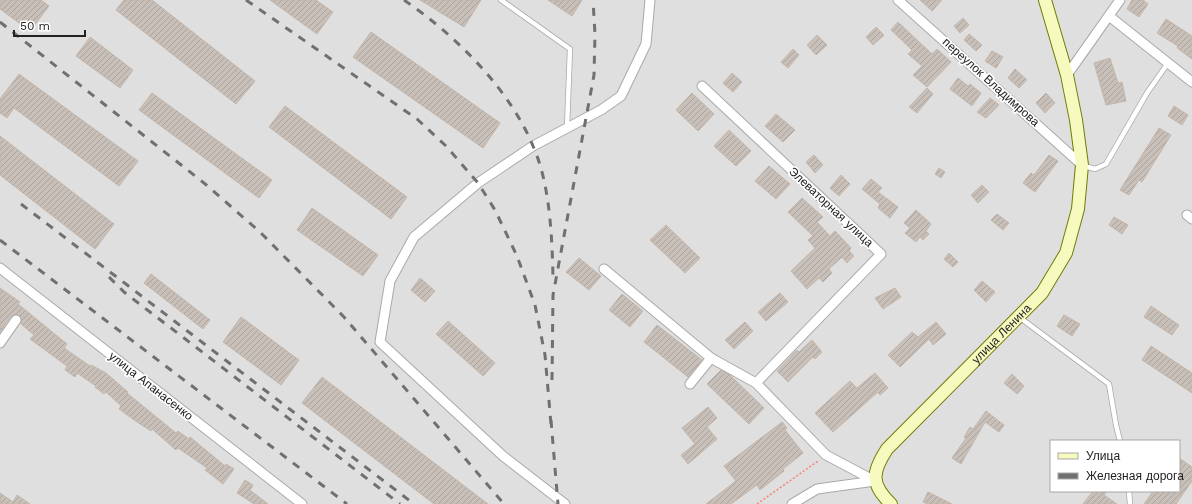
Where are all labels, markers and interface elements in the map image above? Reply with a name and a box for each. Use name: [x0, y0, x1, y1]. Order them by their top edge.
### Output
scale bar: [14, 12, 85, 38]
text: 50 m: [20, 19, 50, 33]
street label: переулок Владимрова: [940, 35, 1042, 129]
street label: Элеваторная улица: [786, 164, 876, 250]
street label: улица Ленина: [969, 301, 1034, 367]
street label: улица Апанасенко: [106, 349, 196, 423]
legend: [1050, 440, 1180, 492]
text: Улица: [1086, 449, 1120, 463]
text: Железная дорога: [1086, 469, 1184, 483]

